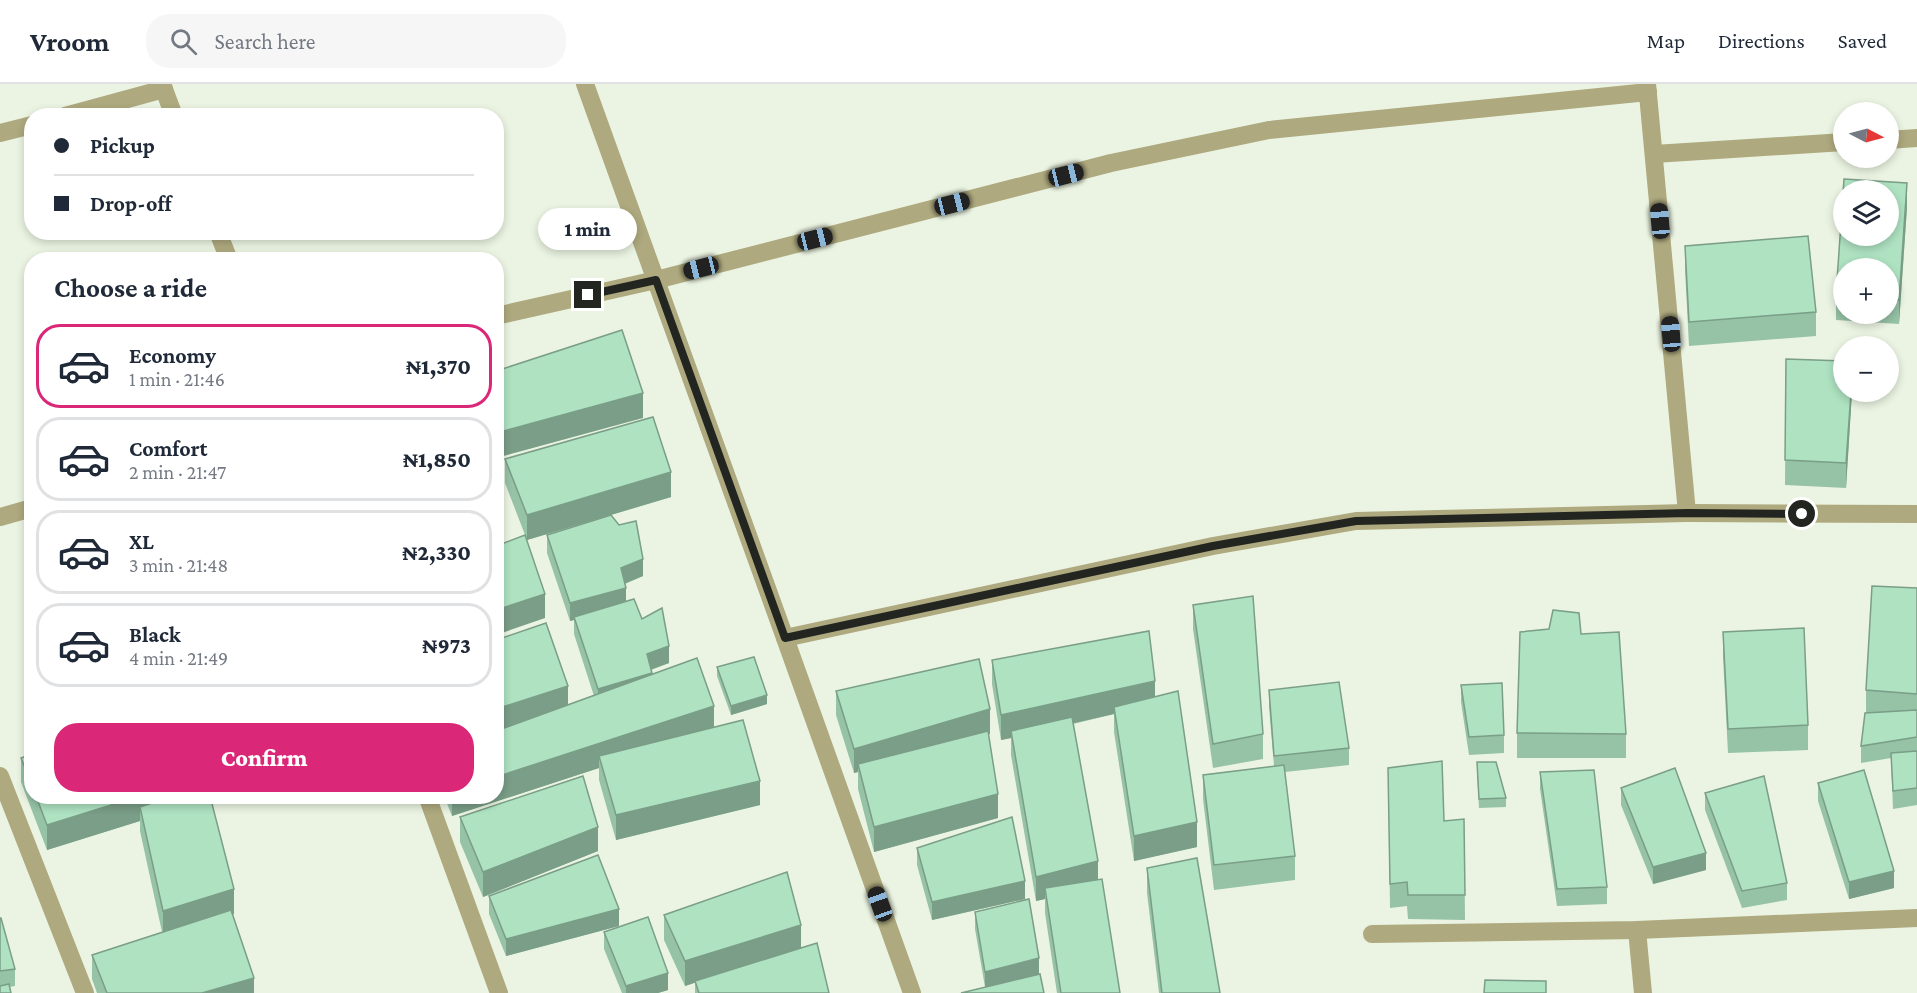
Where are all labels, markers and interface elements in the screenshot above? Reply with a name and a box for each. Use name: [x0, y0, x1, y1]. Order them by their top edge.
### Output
search box: [146, 14, 566, 68]
icon: search: [167, 25, 200, 58]
text: Vroom: [30, 26, 110, 57]
text: Search here: [215, 29, 315, 54]
text: Map: [1647, 29, 1685, 53]
text: Directions: [1718, 29, 1805, 53]
text: Saved: [1838, 29, 1887, 53]
north arrow: [1833, 102, 1899, 168]
map controls: [1833, 102, 1899, 402]
text: Pickup: [90, 133, 155, 158]
car: [1046, 162, 1086, 188]
button: layers: [1833, 180, 1899, 246]
text: Drop-off: [90, 191, 172, 216]
car: [932, 191, 972, 217]
car: [1649, 202, 1671, 240]
callout: 1 min: [538, 208, 638, 250]
text: 1 min: [564, 218, 611, 240]
car: [795, 226, 835, 252]
car: [681, 255, 721, 281]
button: +: [1833, 258, 1899, 324]
text: Choose a ride: [54, 273, 207, 303]
route end: [574, 281, 601, 308]
car: [1660, 315, 1682, 353]
button: −: [1833, 336, 1899, 402]
icon: car: [57, 339, 111, 393]
text: Economy: [129, 343, 216, 368]
text: ₦1,370: [406, 354, 471, 379]
text: 1 min · 21:46: [129, 368, 225, 390]
icon: car: [57, 432, 111, 486]
text: Comfort: [129, 436, 207, 461]
text: ₦1,850: [403, 447, 471, 472]
text: 2 min · 21:47: [129, 461, 226, 483]
route start: [1788, 500, 1815, 527]
icon: car: [57, 525, 111, 579]
text: XL: [129, 529, 154, 554]
text: ₦2,330: [402, 540, 471, 565]
text: 3 min · 21:48: [129, 554, 228, 576]
icon: car: [57, 618, 111, 672]
text: Black: [129, 622, 181, 647]
text: ₦973: [422, 633, 471, 658]
text: 4 min · 21:49: [129, 647, 228, 669]
button: Confirm: [54, 723, 474, 792]
car: [865, 884, 895, 924]

